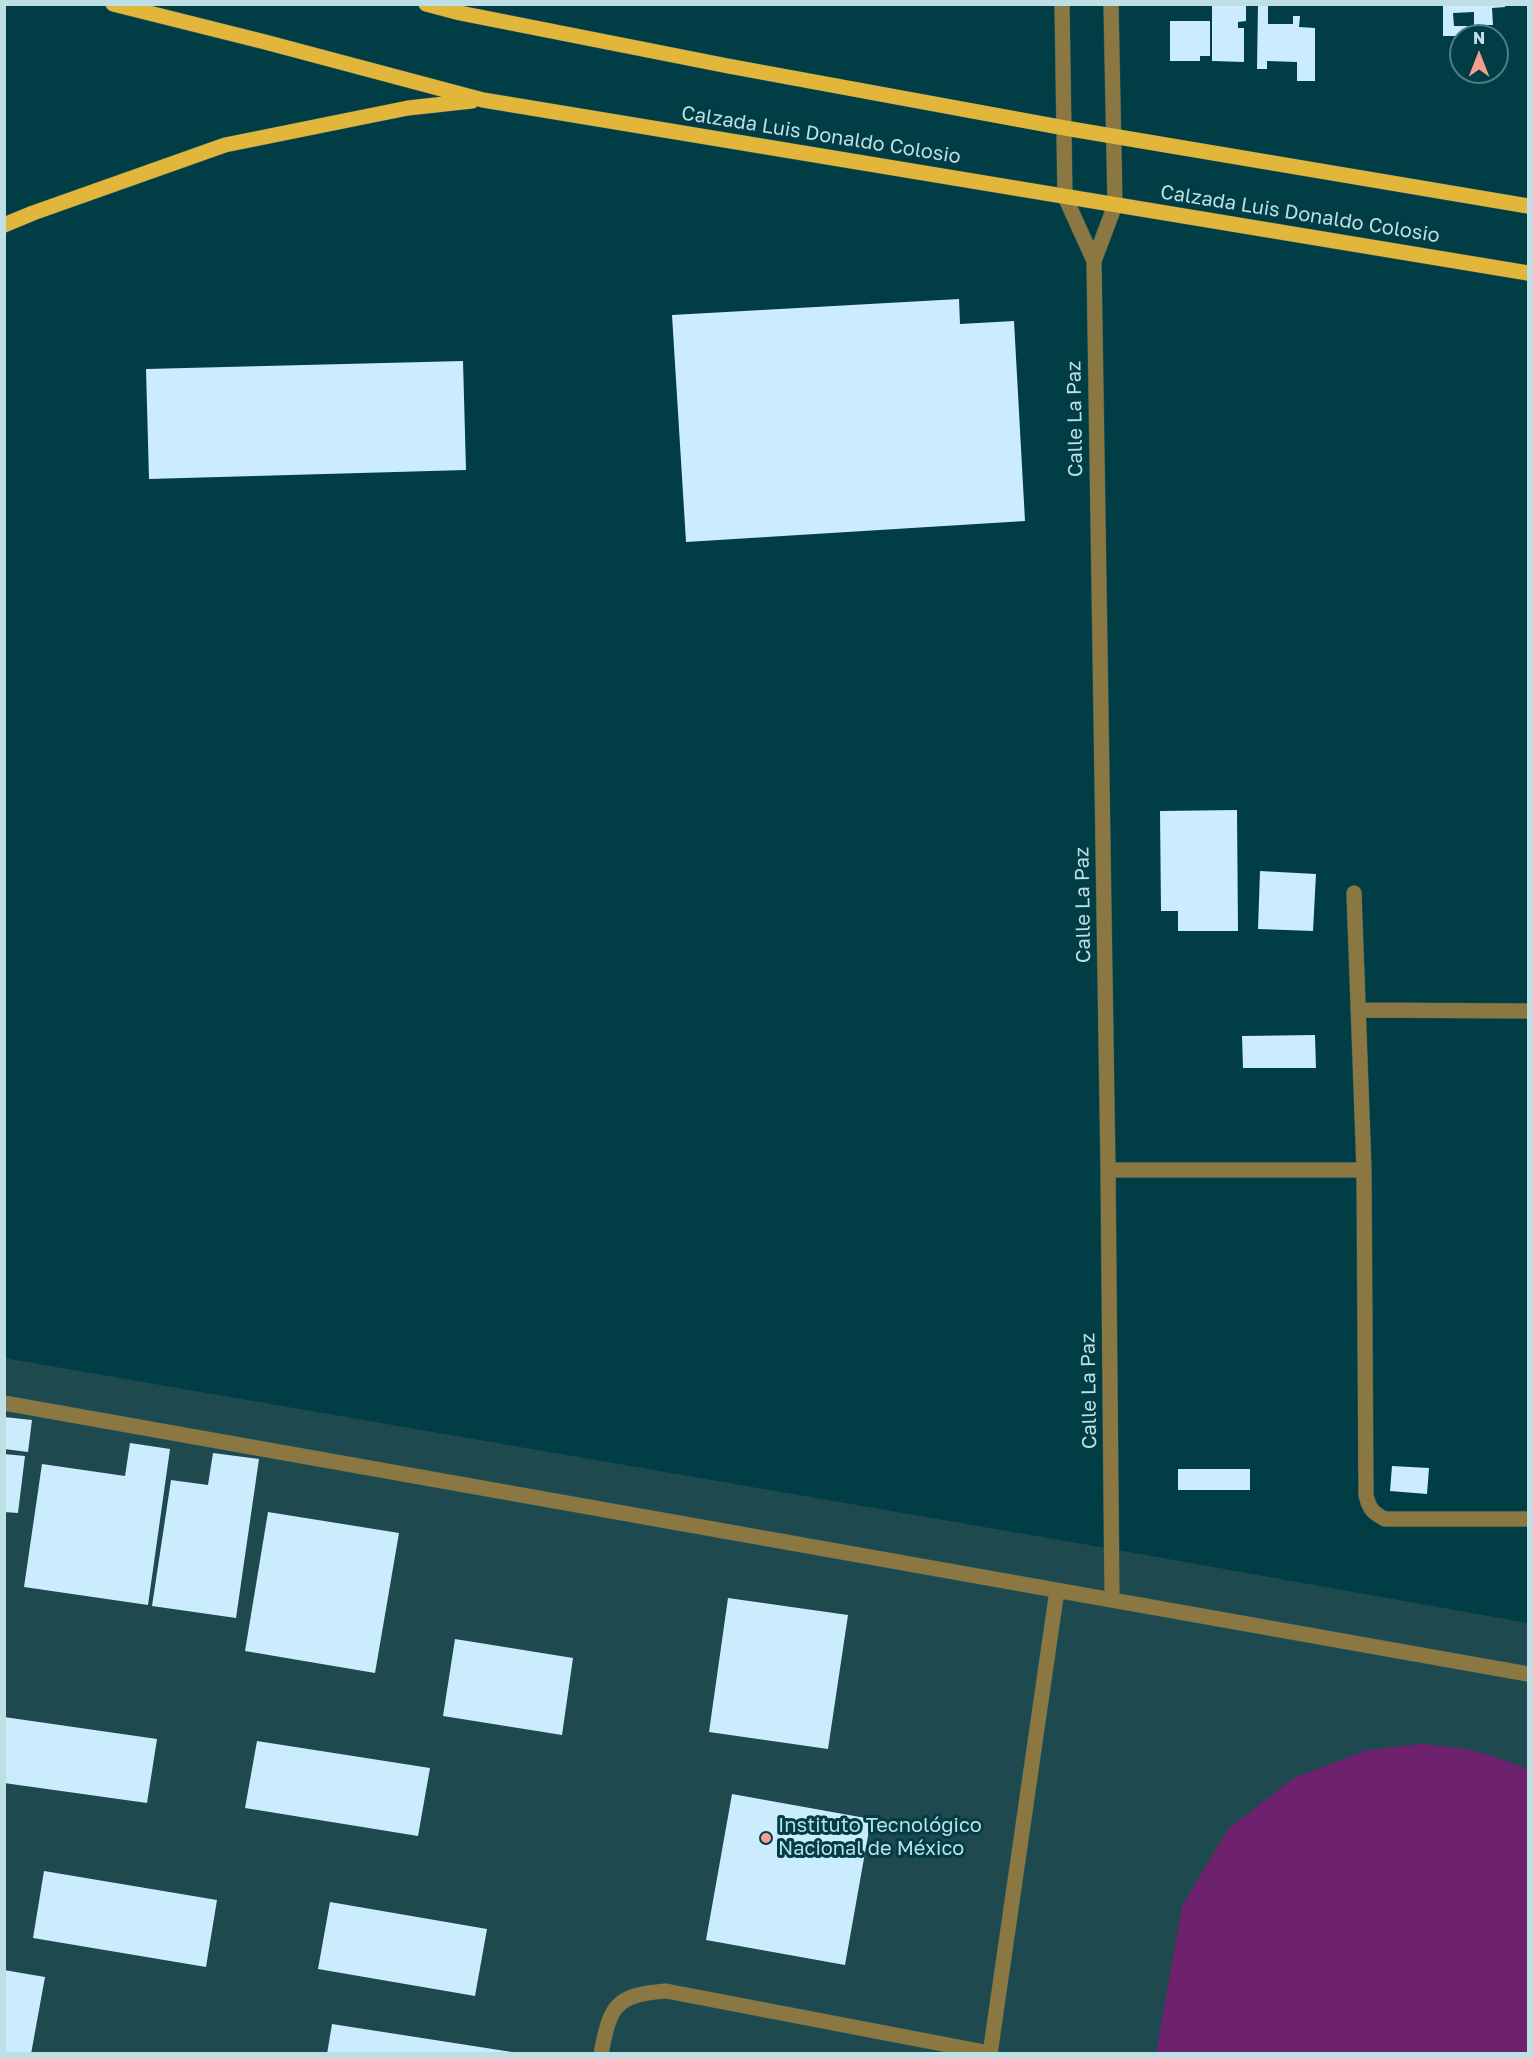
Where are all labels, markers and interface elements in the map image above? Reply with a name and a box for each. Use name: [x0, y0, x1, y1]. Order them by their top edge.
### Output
north arrow: [1449, 24, 1509, 84]
text: N: [1473, 28, 1485, 48]
street label: Calzada Luis Donaldo Colosio: [680, 101, 962, 169]
street label: Calzada Luis Donaldo Colosio: [1159, 180, 1441, 248]
street label: Calle La Paz: [1062, 361, 1088, 477]
street label: Calle La Paz: [1070, 847, 1096, 963]
street label: Calle La Paz: [1076, 1333, 1102, 1449]
place label: Instituto Tecnológico Nacional de México: [778, 1814, 982, 1861]
marker: Instituto Tecnológico Nacional de México: [759, 1831, 773, 1845]

